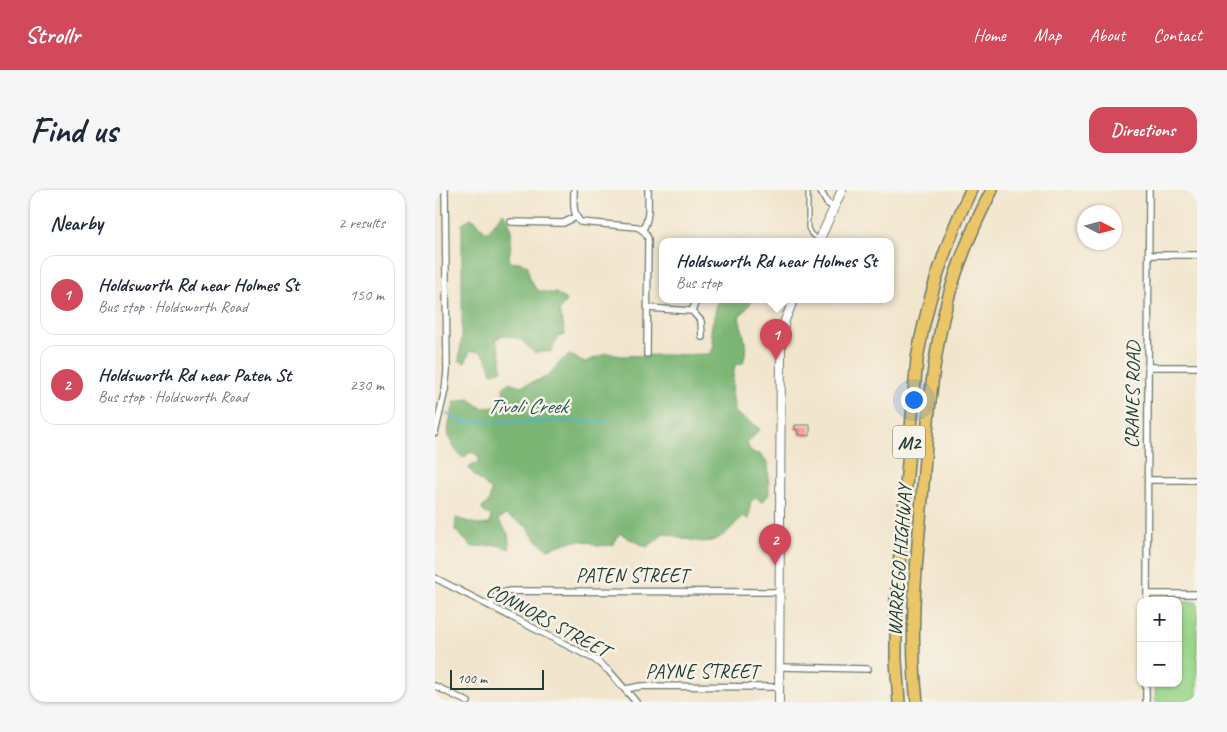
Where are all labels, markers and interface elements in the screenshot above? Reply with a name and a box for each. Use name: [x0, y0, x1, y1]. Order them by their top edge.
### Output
text: Strollr: [25, 20, 80, 50]
text: Home: [973, 24, 1006, 46]
text: Map: [1034, 24, 1061, 46]
text: About: [1089, 24, 1125, 46]
text: Contact: [1153, 24, 1202, 46]
button: Directions: [1089, 107, 1197, 153]
text: Find us: [30, 108, 117, 153]
north arrow: [1077, 205, 1122, 250]
text: Nearby: [50, 210, 103, 236]
text: 2 results: [338, 213, 385, 233]
popup: [659, 238, 894, 303]
text: Holdsworth Rd near Holmes St: [676, 249, 877, 273]
text: Holdsworth Rd near Holmes St: [98, 273, 299, 297]
text: Bus stop: [676, 273, 722, 293]
text: 1: [63, 285, 71, 305]
text: 150 m: [350, 285, 384, 305]
text: Bus stop · Holdsworth Road: [98, 297, 248, 317]
pin: 1: [760, 319, 792, 360]
street label: CRANES ROAD: [1119, 339, 1146, 449]
text: Holdsworth Rd near Paten St: [98, 363, 291, 387]
text: 2: [63, 375, 71, 395]
text: 230 m: [350, 375, 384, 395]
text: Bus stop · Holdsworth Road: [98, 387, 248, 407]
your location: [901, 387, 927, 413]
water label: Tivoli Creek: [487, 393, 570, 419]
road number: M2: [893, 426, 925, 458]
street label: WARREGO HIGHWAY: [882, 480, 917, 637]
pin: 2: [759, 524, 791, 565]
street label: PATEN STREET: [576, 563, 692, 588]
street label: CONNORS STREET: [482, 578, 618, 666]
map controls: [1137, 597, 1182, 687]
button: +: [1137, 597, 1182, 642]
button: −: [1137, 642, 1182, 687]
street label: PAYNE STREET: [645, 659, 762, 684]
scale bar: [450, 667, 544, 690]
text: 100 m: [457, 670, 487, 687]

